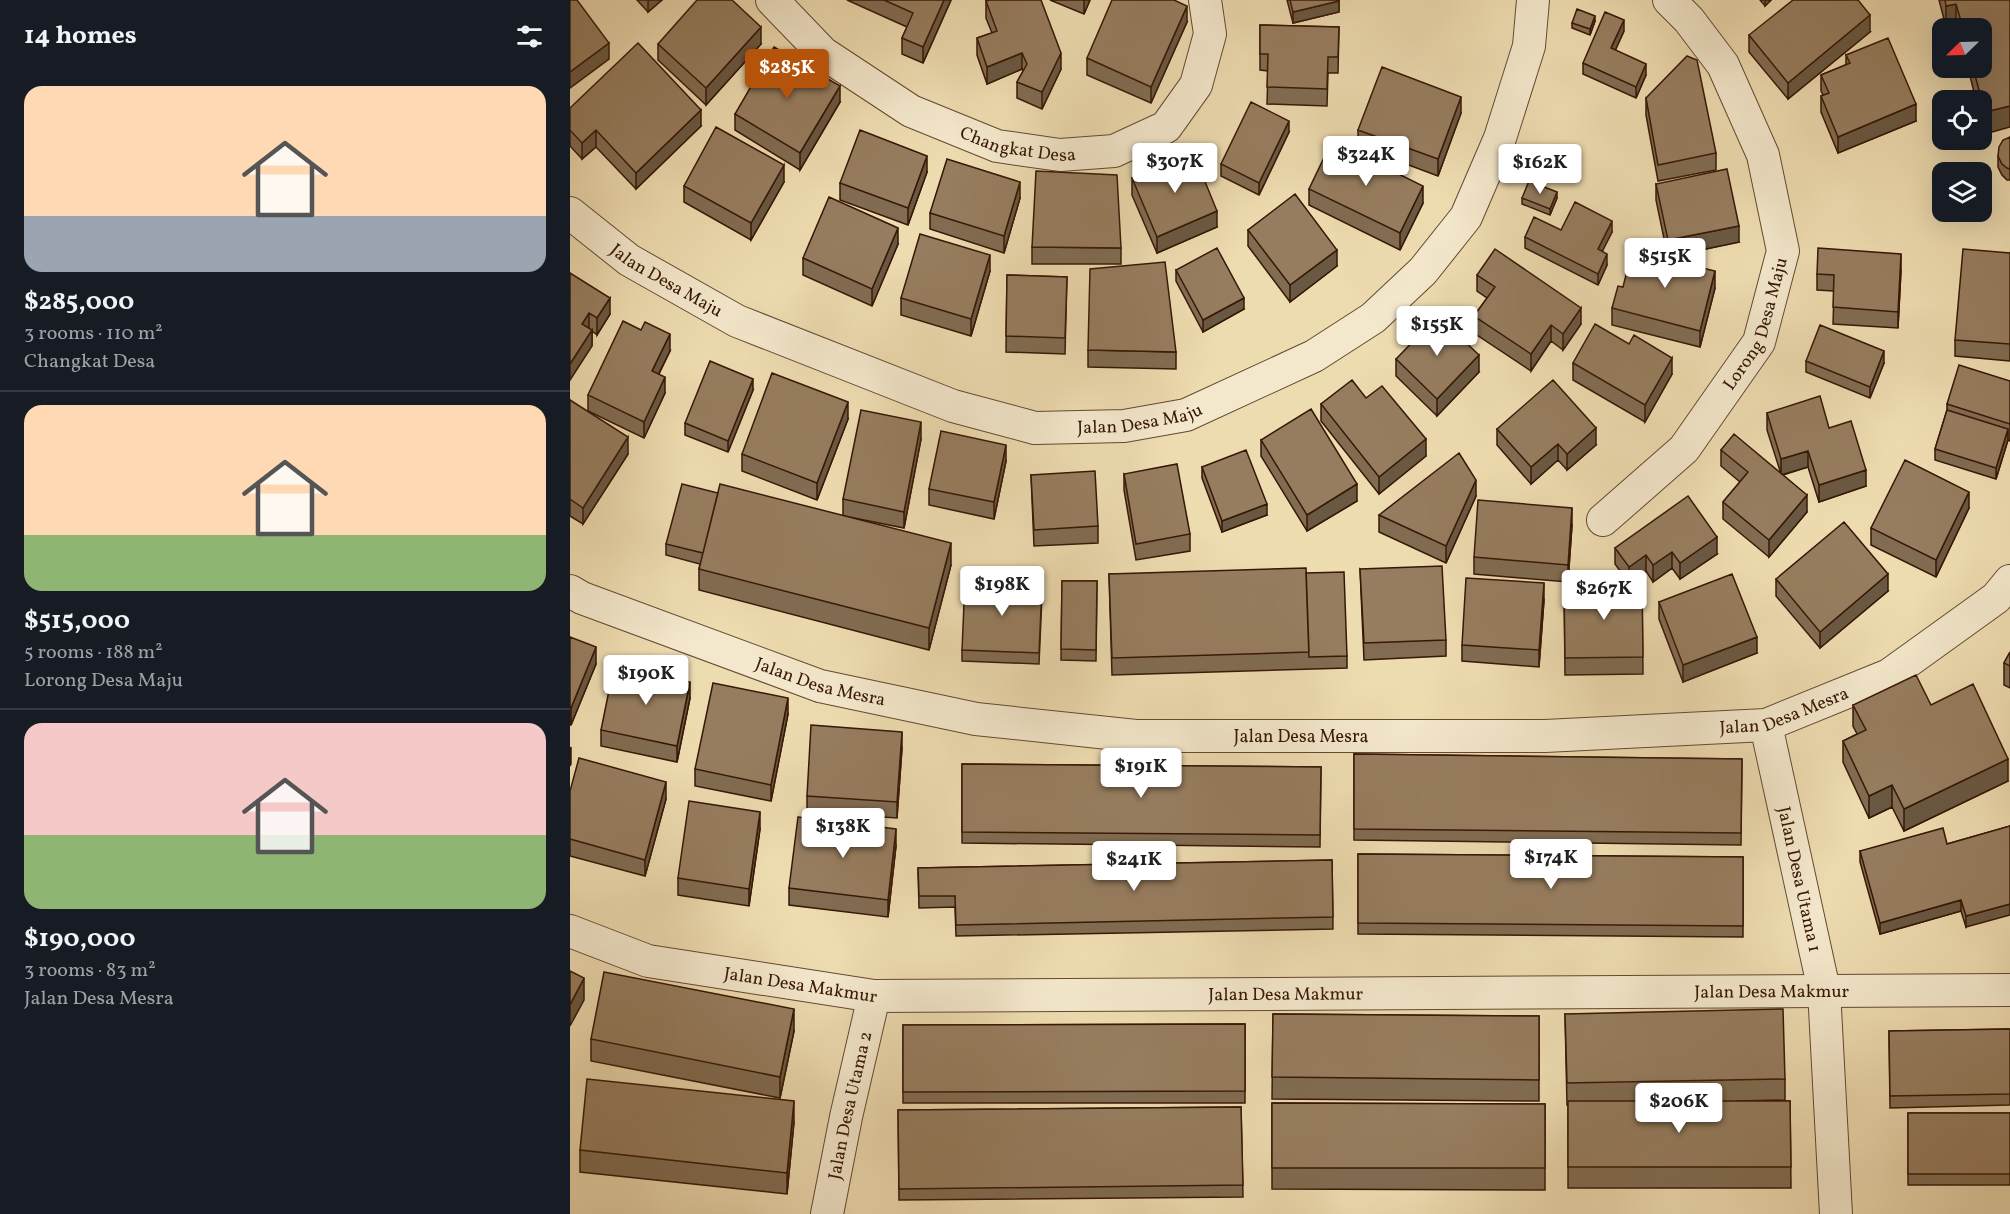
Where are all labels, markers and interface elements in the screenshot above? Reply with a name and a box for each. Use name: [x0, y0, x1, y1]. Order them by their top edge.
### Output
text: 14 homes: [24, 18, 137, 54]
north arrow: [1932, 18, 1992, 78]
map controls: [1932, 18, 1992, 222]
icon: filters: [513, 20, 546, 53]
pin: $285K: [745, 49, 829, 100]
text: $285K: [759, 54, 815, 82]
button: locate: [1932, 90, 1992, 150]
street label: Changkat Desa: [956, 121, 1077, 169]
icon: home: [231, 125, 339, 233]
pin: $324K: [1324, 136, 1408, 187]
text: $324K: [1337, 141, 1395, 169]
pin: $307K: [1133, 143, 1217, 194]
pin: $162K: [1498, 144, 1582, 195]
text: $307K: [1146, 148, 1204, 176]
text: $162K: [1512, 149, 1568, 177]
button: layers: [1932, 162, 1992, 222]
street label: Jalan Desa Maju: [604, 238, 727, 324]
pin: $515K: [1623, 238, 1707, 289]
text: $515K: [1639, 243, 1691, 271]
street label: Lorong Desa Maju: [1718, 255, 1795, 396]
text: $285,000: [24, 284, 134, 320]
pin: $155K: [1395, 306, 1479, 357]
text: $155K: [1411, 311, 1463, 339]
text: 3 rooms · 110 m²: [24, 320, 163, 348]
text: Changkat Desa: [24, 348, 155, 376]
street label: Jalan Desa Maju: [1077, 398, 1207, 441]
icon: home: [231, 444, 339, 552]
pin: $198K: [960, 566, 1044, 617]
pin: $267K: [1562, 570, 1646, 621]
text: $198K: [974, 571, 1030, 599]
text: $267K: [1576, 575, 1632, 603]
text: $515,000: [24, 603, 130, 639]
text: 5 rooms · 188 m²: [24, 639, 163, 667]
street label: Jalan Desa Mesra: [751, 652, 888, 714]
pin: $190K: [604, 655, 688, 706]
text: $190K: [617, 660, 675, 688]
text: Lorong Desa Maju: [24, 667, 183, 695]
street label: Jalan Desa Mesra: [1719, 682, 1853, 741]
street label: Jalan Desa Mesra: [1234, 725, 1368, 750]
pin: $191K: [1099, 748, 1183, 799]
text: $191K: [1115, 753, 1167, 781]
icon: home: [231, 762, 339, 870]
street label: Jalan Desa Utama 1: [1770, 804, 1826, 955]
pin: $138K: [801, 808, 885, 859]
text: $138K: [816, 813, 870, 841]
pin: $174K: [1509, 839, 1593, 890]
pin: $241K: [1092, 841, 1176, 892]
text: $174K: [1524, 844, 1578, 872]
text: $241K: [1106, 846, 1162, 874]
text: $190,000: [24, 921, 136, 957]
text: 3 rooms · 83 m²: [24, 957, 156, 985]
street label: Jalan Desa Makmur: [722, 962, 879, 1010]
street label: Jalan Desa Makmur: [1694, 980, 1850, 1006]
street label: Jalan Desa Makmur: [1208, 982, 1364, 1008]
text: Jalan Desa Mesra: [24, 985, 174, 1013]
street label: Jalan Desa Utama 2: [823, 1029, 879, 1182]
pin: $206K: [1637, 1083, 1721, 1134]
text: $206K: [1649, 1088, 1709, 1116]

